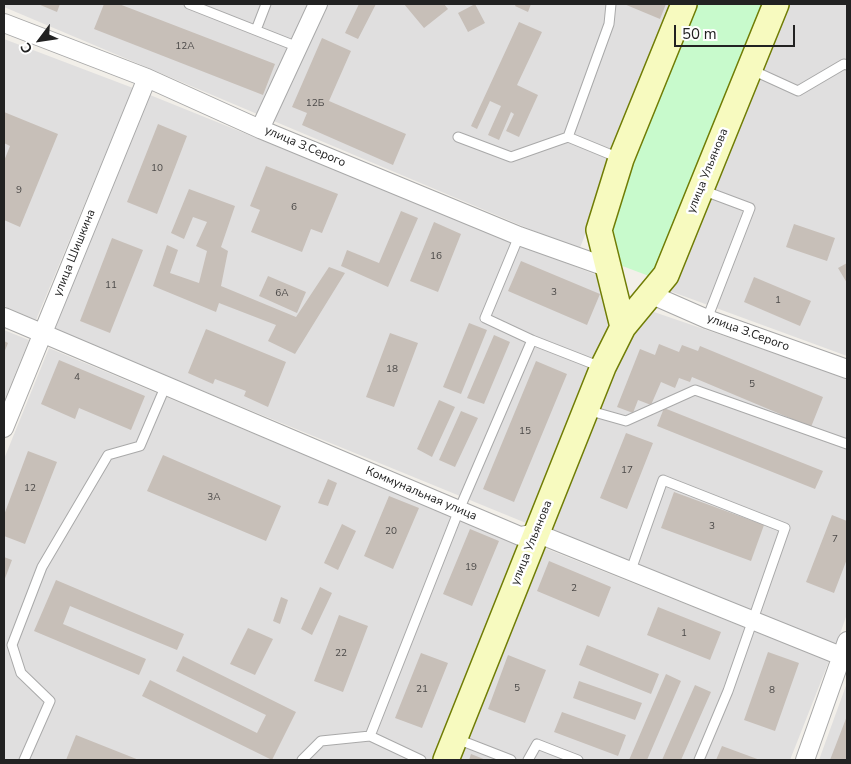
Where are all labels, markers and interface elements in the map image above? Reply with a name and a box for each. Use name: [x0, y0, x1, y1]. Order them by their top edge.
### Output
north arrow: [15, 15, 65, 65]
scale bar: [676, 15, 797, 47]
text: 50 m: [682, 24, 717, 44]
text: С: [16, 39, 37, 57]
house number: 12А: [175, 41, 195, 53]
house number: 12Б: [306, 98, 324, 110]
street label: улица З.Серого: [262, 123, 348, 171]
street label: улица Ульянова: [684, 127, 732, 215]
house number: 10: [151, 163, 163, 175]
house number: 9: [16, 185, 22, 197]
house number: 6: [291, 202, 297, 214]
street label: улица Шишкина: [51, 207, 99, 299]
house number: 16: [430, 251, 442, 263]
house number: 11: [105, 280, 117, 292]
house number: 3: [551, 287, 557, 299]
house number: 6А: [275, 288, 289, 300]
house number: 1: [775, 295, 781, 307]
street label: улица З.Серого: [705, 311, 791, 355]
house number: 18: [386, 364, 398, 376]
house number: 4: [74, 372, 80, 384]
house number: 5: [749, 379, 755, 391]
house number: 15: [519, 426, 531, 438]
street label: Коммунальная улица: [363, 464, 479, 524]
house number: 17: [621, 465, 633, 477]
house number: 12: [24, 483, 36, 495]
house number: 3А: [207, 492, 221, 504]
street label: улица Ульянова: [508, 499, 556, 587]
house number: 3: [709, 521, 715, 533]
house number: 20: [385, 526, 397, 538]
house number: 7: [832, 534, 838, 546]
house number: 19: [465, 562, 477, 574]
house number: 2: [571, 583, 577, 595]
house number: 1: [681, 628, 687, 640]
house number: 22: [335, 648, 347, 660]
house number: 5: [514, 683, 520, 695]
house number: 21: [416, 684, 428, 696]
house number: 8: [769, 685, 775, 697]

